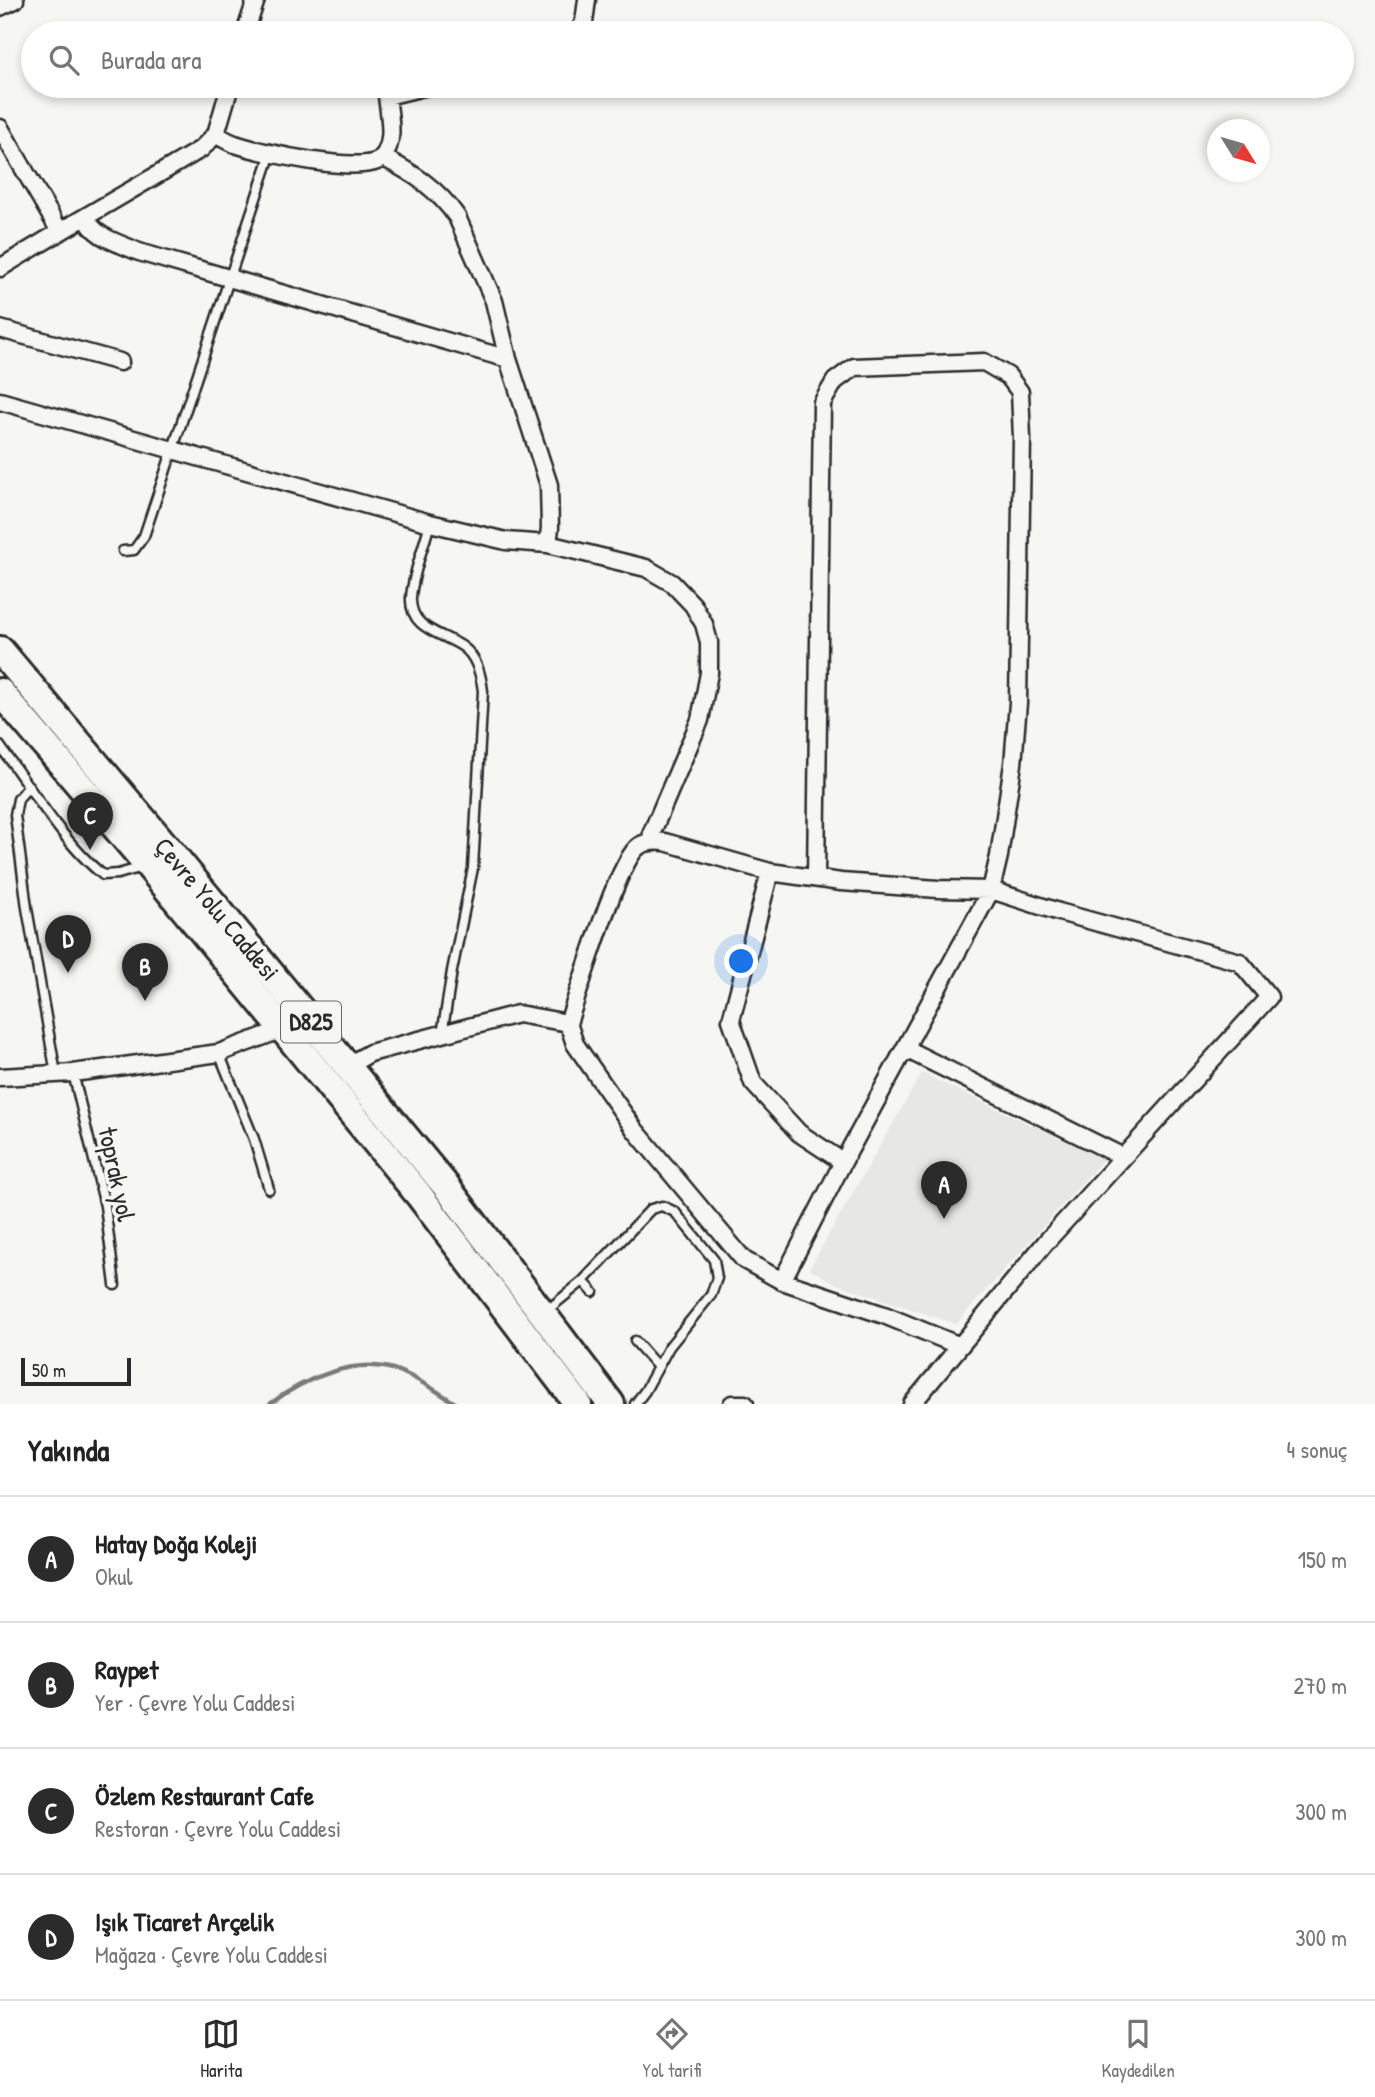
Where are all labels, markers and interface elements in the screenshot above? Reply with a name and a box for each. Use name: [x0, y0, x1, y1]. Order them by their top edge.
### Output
search box: [21, 21, 1354, 98]
icon: search: [45, 41, 83, 79]
text: Burada ara: [101, 42, 202, 77]
north arrow: [1207, 119, 1270, 182]
pin: C: [67, 792, 113, 850]
street label: Çevre Yolu Caddesi: [147, 829, 288, 988]
pin: D: [45, 915, 91, 973]
pin: B: [122, 943, 168, 1001]
your location: [724, 944, 758, 978]
road number: D825: [281, 1002, 341, 1042]
street label: toprak yol: [90, 1123, 145, 1225]
pin: A: [921, 1161, 967, 1219]
scale bar: [21, 1355, 131, 1387]
text: 50 m: [32, 1357, 66, 1383]
text: Yakında: [28, 1430, 109, 1470]
text: 4 sonuç: [1286, 1434, 1347, 1465]
text: Hatay Doğa Koleji: [95, 1526, 257, 1561]
text: A: [45, 1544, 57, 1575]
text: 150 m: [1298, 1544, 1347, 1575]
text: Okul: [95, 1561, 133, 1592]
text: Raypet: [95, 1652, 158, 1687]
text: B: [45, 1670, 57, 1701]
text: 270 m: [1294, 1670, 1347, 1701]
text: Yer · Çevre Yolu Caddesi: [95, 1687, 295, 1718]
text: Özlem Restaurant Cafe: [95, 1778, 314, 1813]
text: C: [45, 1796, 57, 1827]
text: 300 m: [1295, 1796, 1347, 1827]
text: Restoran · Çevre Yolu Caddesi: [95, 1813, 341, 1844]
text: Işık Ticaret Arçelik: [95, 1904, 274, 1939]
text: D: [46, 1922, 56, 1953]
text: 300 m: [1295, 1922, 1347, 1953]
text: Mağaza · Çevre Yolu Caddesi: [95, 1939, 328, 1970]
tab: Harita: [200, 2015, 242, 2083]
tab: Yol tarifi: [642, 2015, 701, 2083]
tab: Kaydedilen: [1102, 2015, 1175, 2083]

